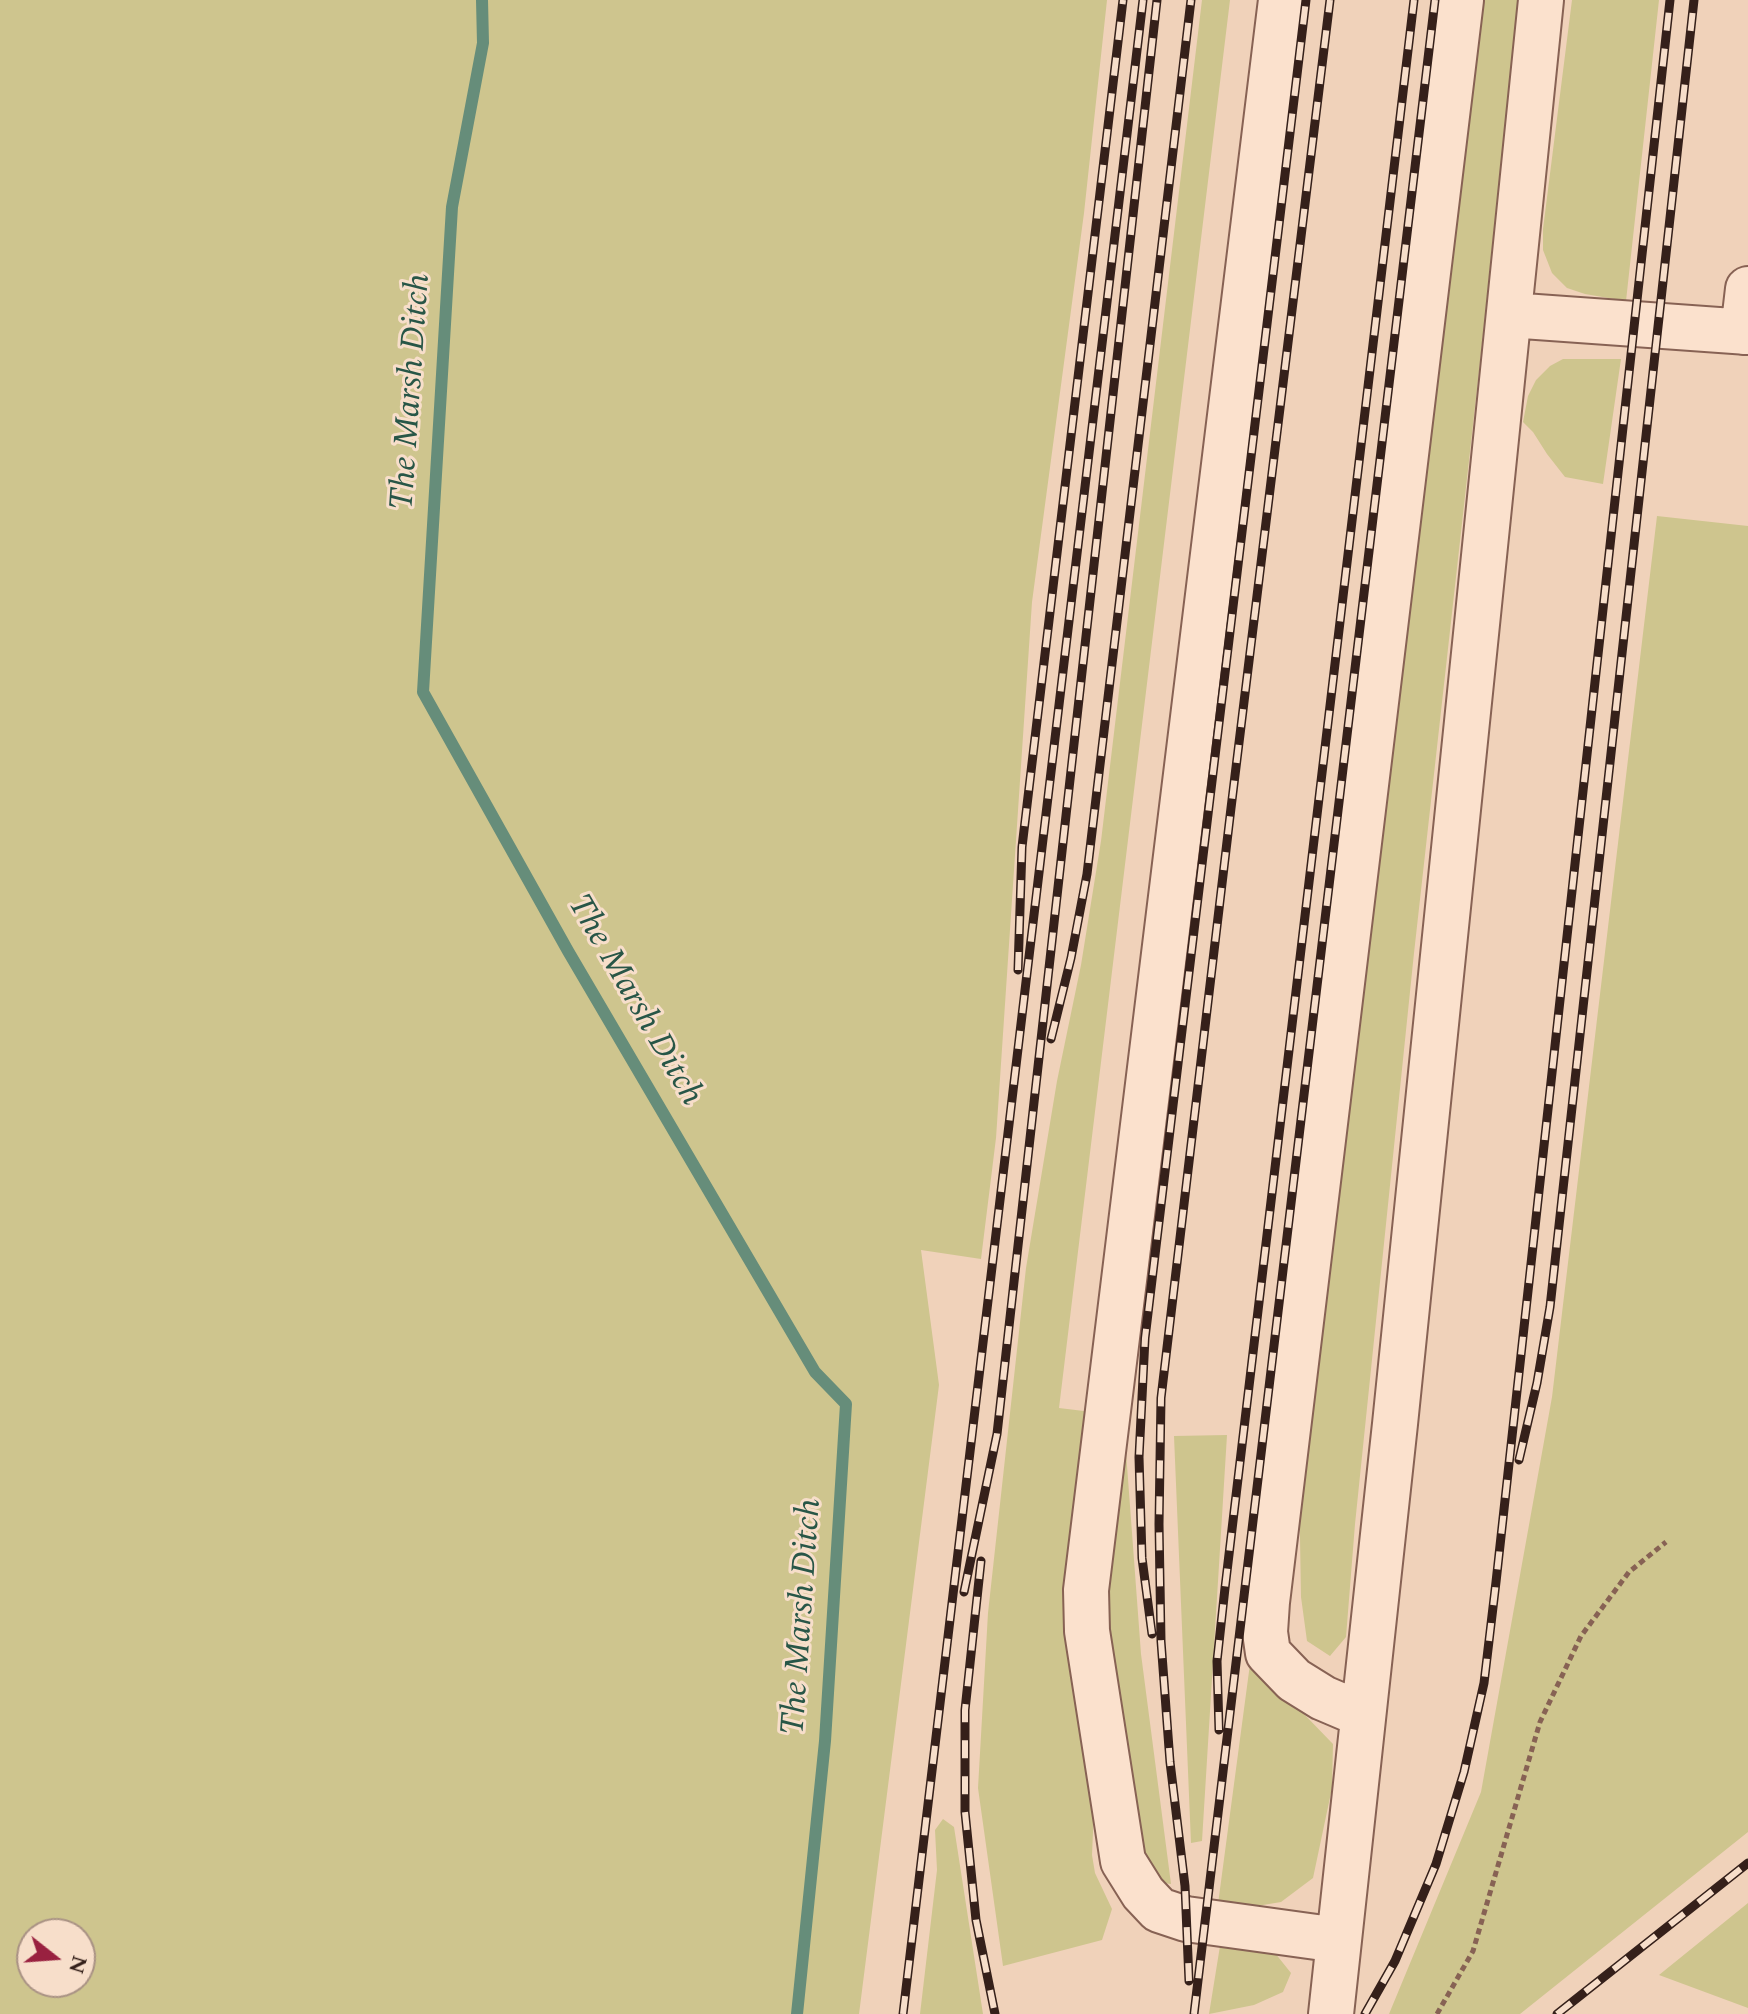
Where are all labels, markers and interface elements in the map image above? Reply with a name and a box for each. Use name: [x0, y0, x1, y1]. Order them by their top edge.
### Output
water label: The Marsh Ditch: [384, 272, 442, 512]
water label: The Marsh Ditch: [556, 888, 710, 1114]
water label: The Marsh Ditch: [775, 1497, 833, 1737]
north arrow: [16, 1918, 96, 1998]
text: N: [59, 1951, 96, 1978]

